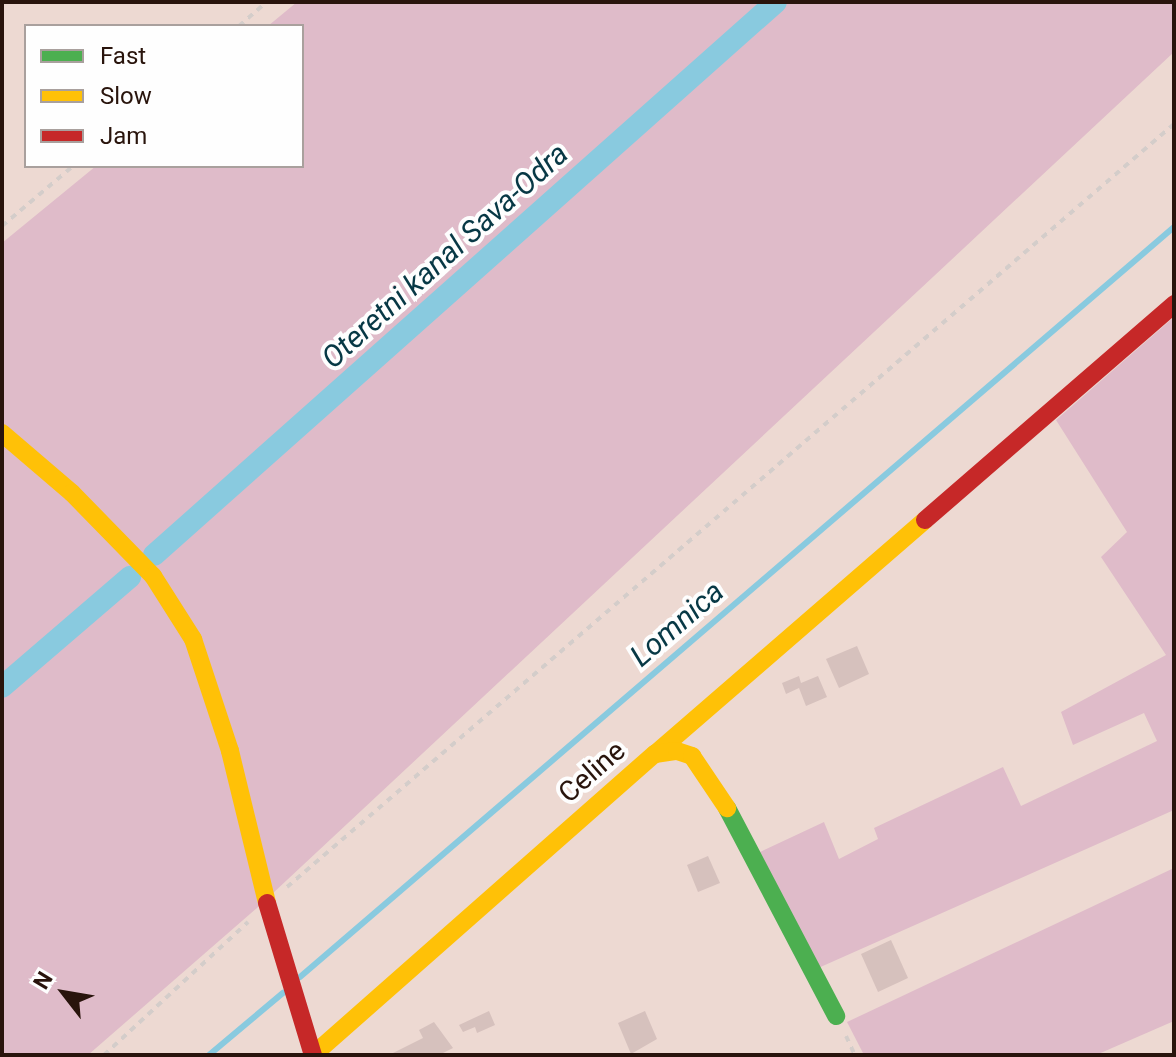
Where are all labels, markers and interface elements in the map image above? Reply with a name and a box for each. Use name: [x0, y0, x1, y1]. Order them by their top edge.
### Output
legend: [24, 24, 304, 168]
text: Fast: [100, 42, 146, 70]
text: Slow: [100, 82, 152, 110]
text: Jam: [100, 122, 147, 150]
water label: Oteretni kanal Sava-Odra: [314, 136, 576, 376]
water label: Lomnica: [623, 574, 731, 674]
street label: Celine: [552, 734, 632, 810]
north arrow: [24, 953, 104, 1033]
text: N: [28, 967, 58, 993]

